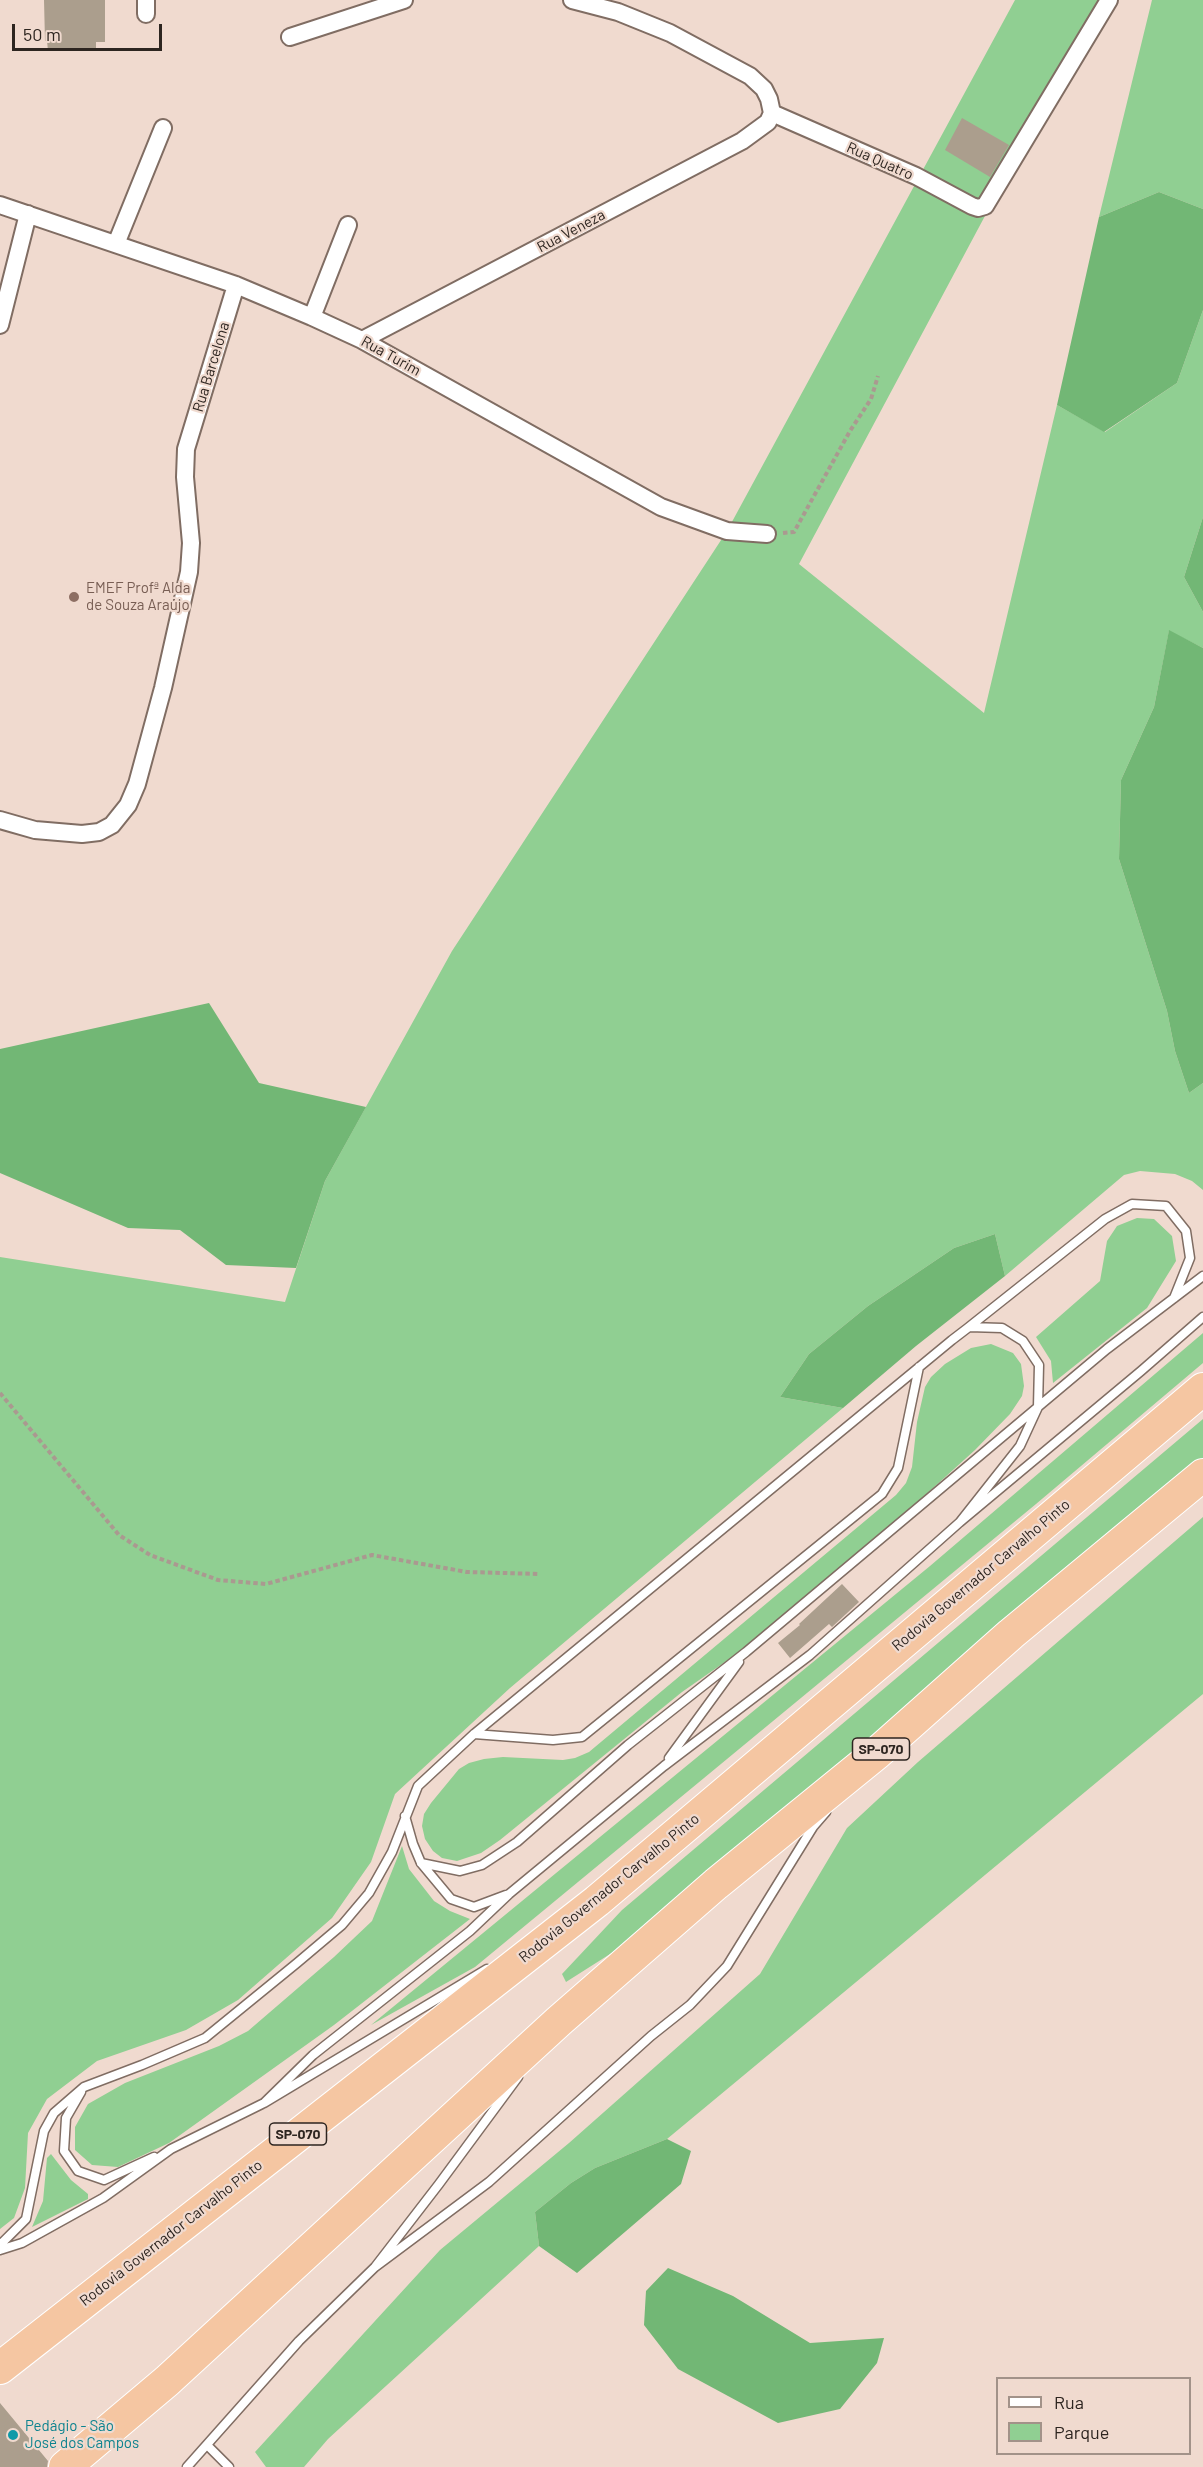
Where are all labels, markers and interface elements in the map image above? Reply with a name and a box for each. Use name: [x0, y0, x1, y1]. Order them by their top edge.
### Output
scale bar: [15, 12, 165, 50]
text: 50 m: [23, 23, 61, 45]
street label: Rua Quatro: [844, 138, 916, 184]
street label: Rua Veneza: [534, 206, 608, 256]
street label: Rua Barcelona: [189, 320, 233, 414]
street label: Rua Turim: [358, 332, 424, 380]
place label: EMEF Profª Alda de Souza Araújo: [86, 579, 190, 614]
marker: EMEF Profª Alda de Souza Araújo: [67, 590, 81, 604]
street label: Rodovia Governador Carvalho Pinto: [888, 1495, 1074, 1655]
road number: SP-070: [852, 1738, 910, 1760]
street label: Rodovia Governador Carvalho Pinto: [515, 1810, 703, 1966]
road number: SP-070: [270, 2123, 326, 2145]
street label: Rodovia Governador Carvalho Pinto: [76, 2156, 266, 2310]
legend: [996, 2377, 1191, 2455]
text: Rua: [1054, 2391, 1084, 2413]
place label: Pedágio - São José dos Campos: [25, 2417, 139, 2452]
text: Parque: [1054, 2421, 1109, 2443]
marker: Pedágio - São José dos Campos: [6, 2428, 20, 2442]

